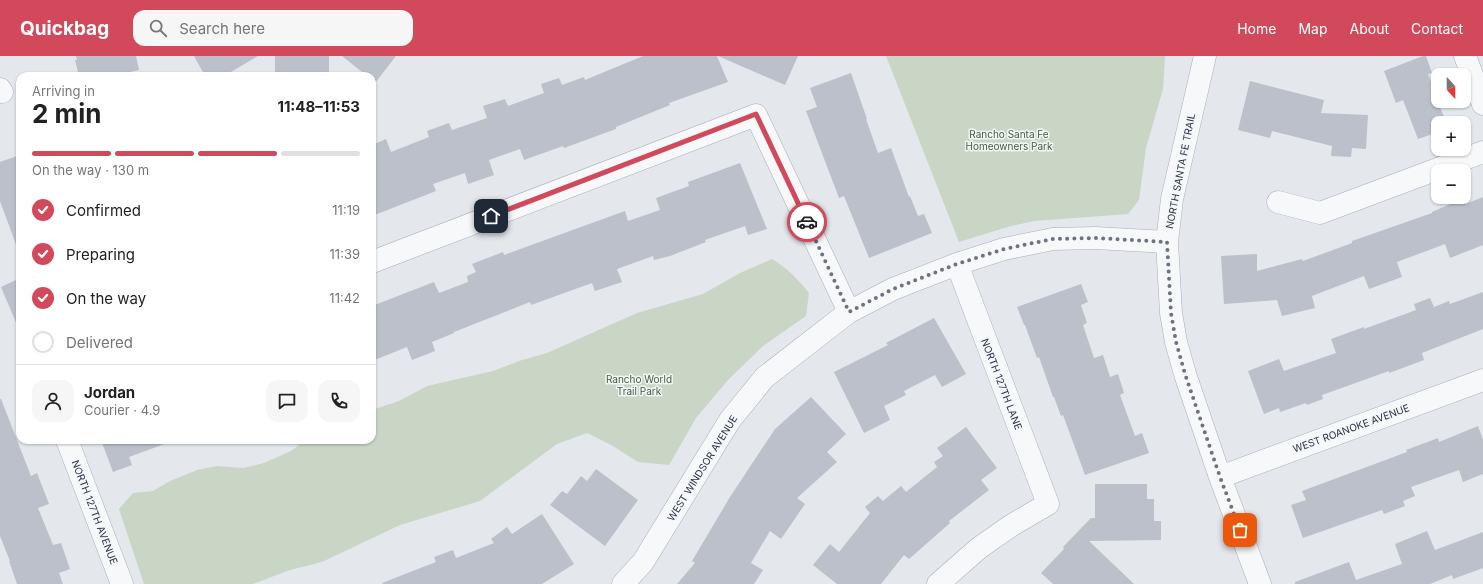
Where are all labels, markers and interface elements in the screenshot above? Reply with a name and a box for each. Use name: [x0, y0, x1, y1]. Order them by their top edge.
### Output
search box: [133, 10, 413, 46]
text: Quickbag: [20, 17, 109, 40]
icon: search: [147, 17, 169, 39]
text: Search here: [179, 19, 265, 38]
text: Home: [1237, 20, 1276, 37]
text: Map: [1298, 20, 1328, 37]
text: About: [1350, 20, 1389, 37]
text: Contact: [1411, 20, 1463, 37]
north arrow: [1431, 68, 1471, 108]
map controls: [1431, 68, 1471, 204]
text: Arriving in: [32, 83, 95, 99]
text: 11:48–11:53: [277, 97, 360, 116]
text: 2 min: [32, 98, 102, 129]
street label: NORTH SANTA FE TRAIL: [1163, 112, 1197, 230]
button: +: [1431, 116, 1471, 156]
park label: Rancho Santa Fe Homeowners Park: [965, 128, 1053, 152]
text: On the way · 130 m: [32, 162, 149, 178]
button: −: [1431, 164, 1471, 204]
icon: check: [32, 199, 54, 221]
pin: [474, 199, 508, 233]
text: Confirmed: [66, 201, 141, 220]
text: 11:19: [332, 202, 360, 218]
courier: [787, 202, 827, 242]
icon: home: [480, 205, 502, 227]
icon: car: [796, 211, 818, 233]
icon: check: [32, 243, 54, 265]
text: Preparing: [66, 245, 135, 264]
text: 11:39: [330, 246, 360, 262]
icon: check: [32, 287, 54, 309]
text: On the way: [66, 289, 146, 308]
text: 11:42: [329, 290, 360, 306]
text: Delivered: [66, 333, 133, 352]
street label: NORTH 127TH LANE: [979, 337, 1025, 431]
park label: Rancho World Trail Park: [606, 373, 672, 397]
button: person: [32, 380, 74, 422]
button: chat: [266, 380, 308, 422]
button: phone: [318, 380, 360, 422]
text: Jordan: [84, 383, 135, 402]
street label: WEST ROANOKE AVENUE: [1291, 401, 1411, 455]
text: Courier · 4.9: [84, 402, 160, 418]
street label: WEST WINDSOR AVENUE: [665, 413, 739, 523]
street label: NORTH 127TH AVENUE: [70, 458, 120, 566]
pin: [1223, 513, 1257, 547]
icon: bag: [1229, 519, 1251, 541]

